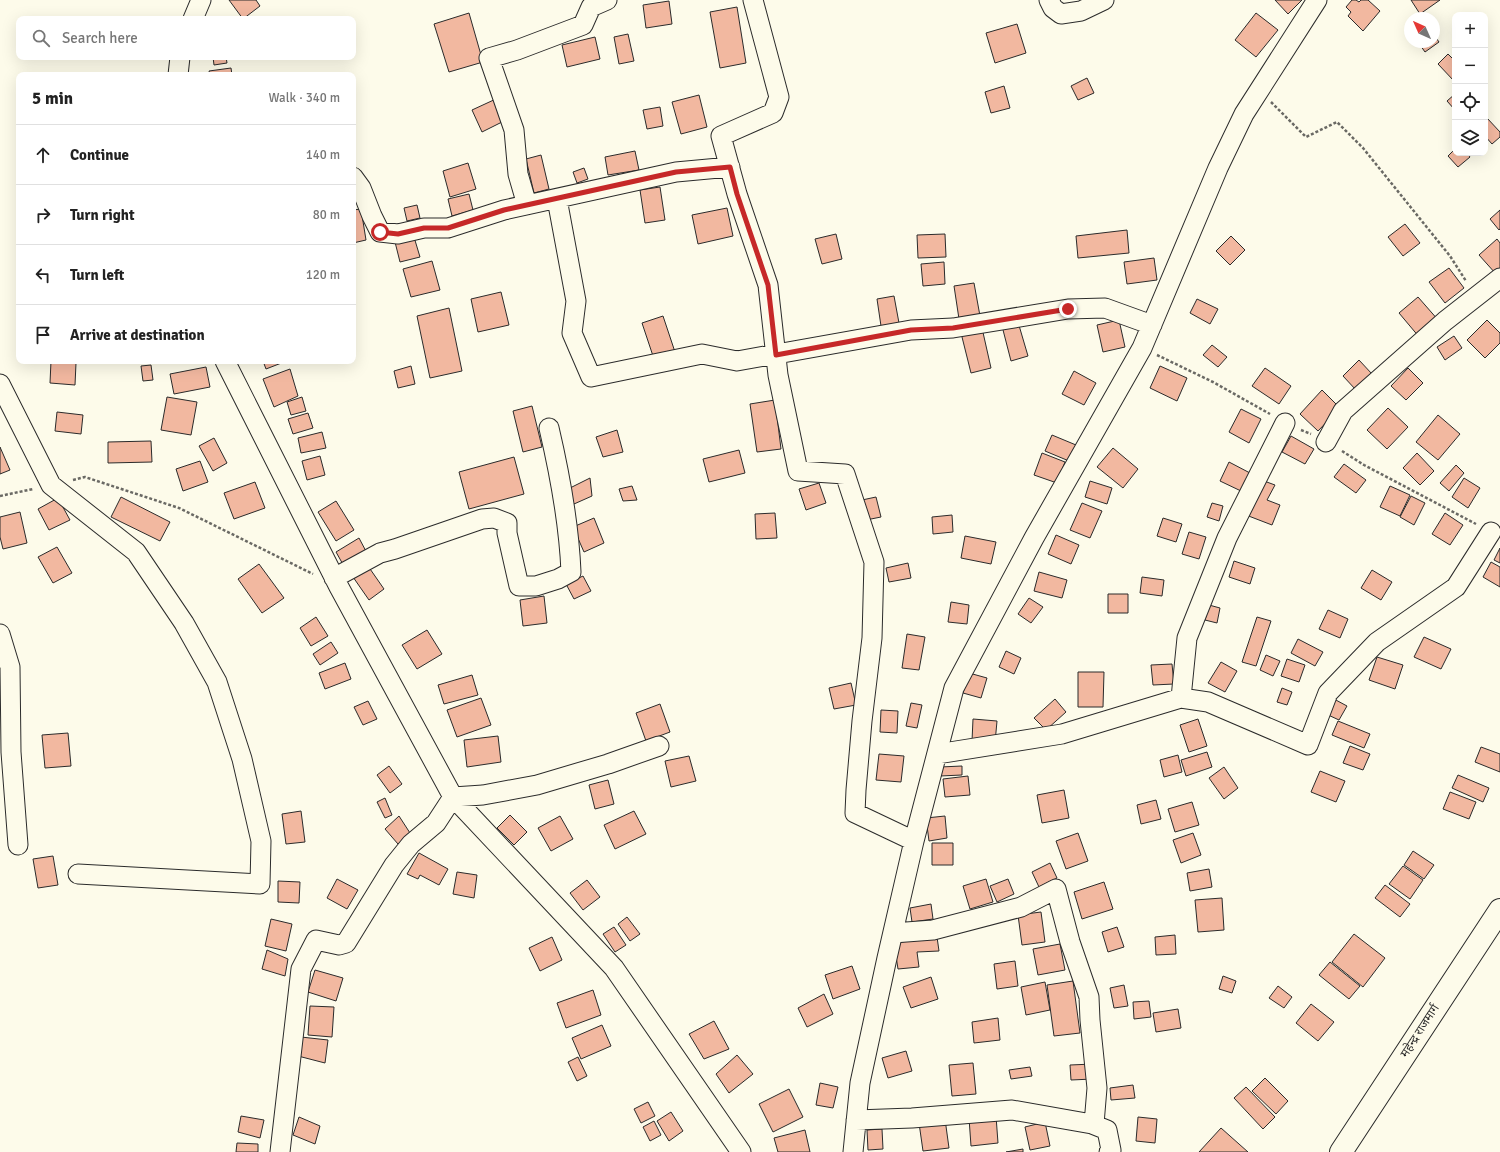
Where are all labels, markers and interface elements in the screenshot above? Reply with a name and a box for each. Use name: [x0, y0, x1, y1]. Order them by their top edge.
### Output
north arrow: [1404, 12, 1440, 48]
map controls: [1452, 12, 1488, 156]
button: +: [1452, 12, 1488, 48]
search box: [16, 16, 356, 60]
icon: search: [30, 27, 52, 49]
text: Search here: [62, 29, 138, 47]
button: −: [1452, 48, 1488, 84]
button: locate: [1452, 84, 1488, 120]
text: 5 min: [32, 88, 73, 109]
text: Walk · 340 m: [269, 90, 340, 106]
button: layers: [1452, 120, 1488, 156]
icon: ahead: [32, 144, 54, 166]
text: Continue: [70, 146, 129, 164]
text: 140 m: [306, 147, 340, 163]
icon: right: [32, 204, 54, 226]
text: Turn right: [70, 206, 135, 224]
text: 80 m: [313, 207, 340, 223]
route start: [371, 223, 389, 241]
icon: left: [32, 264, 54, 286]
text: Turn left: [70, 266, 124, 284]
text: 120 m: [306, 267, 340, 283]
route end: [1059, 300, 1077, 318]
icon: arrive: [32, 324, 54, 346]
text: Arrive at destination: [70, 326, 205, 344]
street label: महेन्द्र राजमार्ग: [1396, 1000, 1443, 1060]

